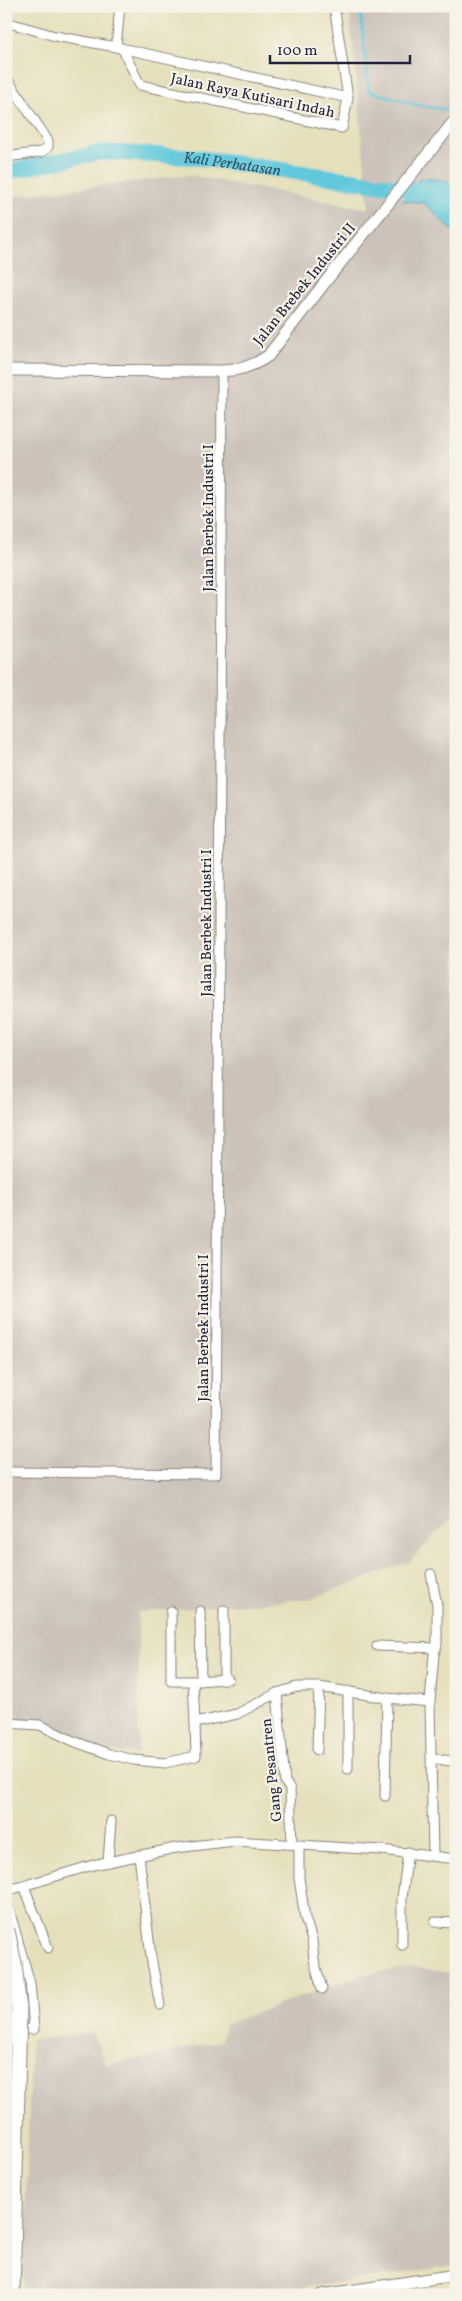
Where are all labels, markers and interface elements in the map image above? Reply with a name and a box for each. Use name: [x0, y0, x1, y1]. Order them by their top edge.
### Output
scale bar: [270, 32, 410, 64]
text: 100 m: [277, 41, 317, 62]
street label: Jalan Raya Kutisari Indah: [169, 69, 337, 124]
water label: Kali Perbatasan: [183, 148, 282, 183]
street label: Jalan Brebek Industri II: [249, 219, 361, 351]
street label: Jalan Berbek Industri I: [199, 444, 220, 592]
street label: Jalan Berbek Industri I: [197, 849, 218, 997]
street label: Jalan Berbek Industri I: [194, 1254, 215, 1402]
street label: Gang Pesantren: [257, 1717, 288, 1823]

